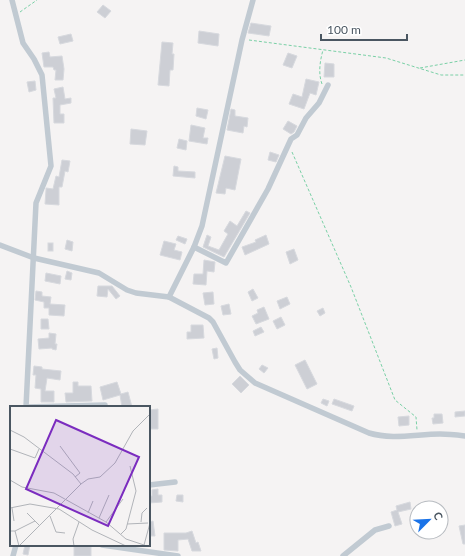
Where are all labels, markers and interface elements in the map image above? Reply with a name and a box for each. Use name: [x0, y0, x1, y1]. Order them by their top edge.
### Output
scale bar: [321, 16, 407, 42]
text: 100 m: [327, 22, 361, 37]
inset map: [10, 406, 150, 546]
north arrow: [409, 500, 449, 540]
text: С: [431, 510, 446, 522]

